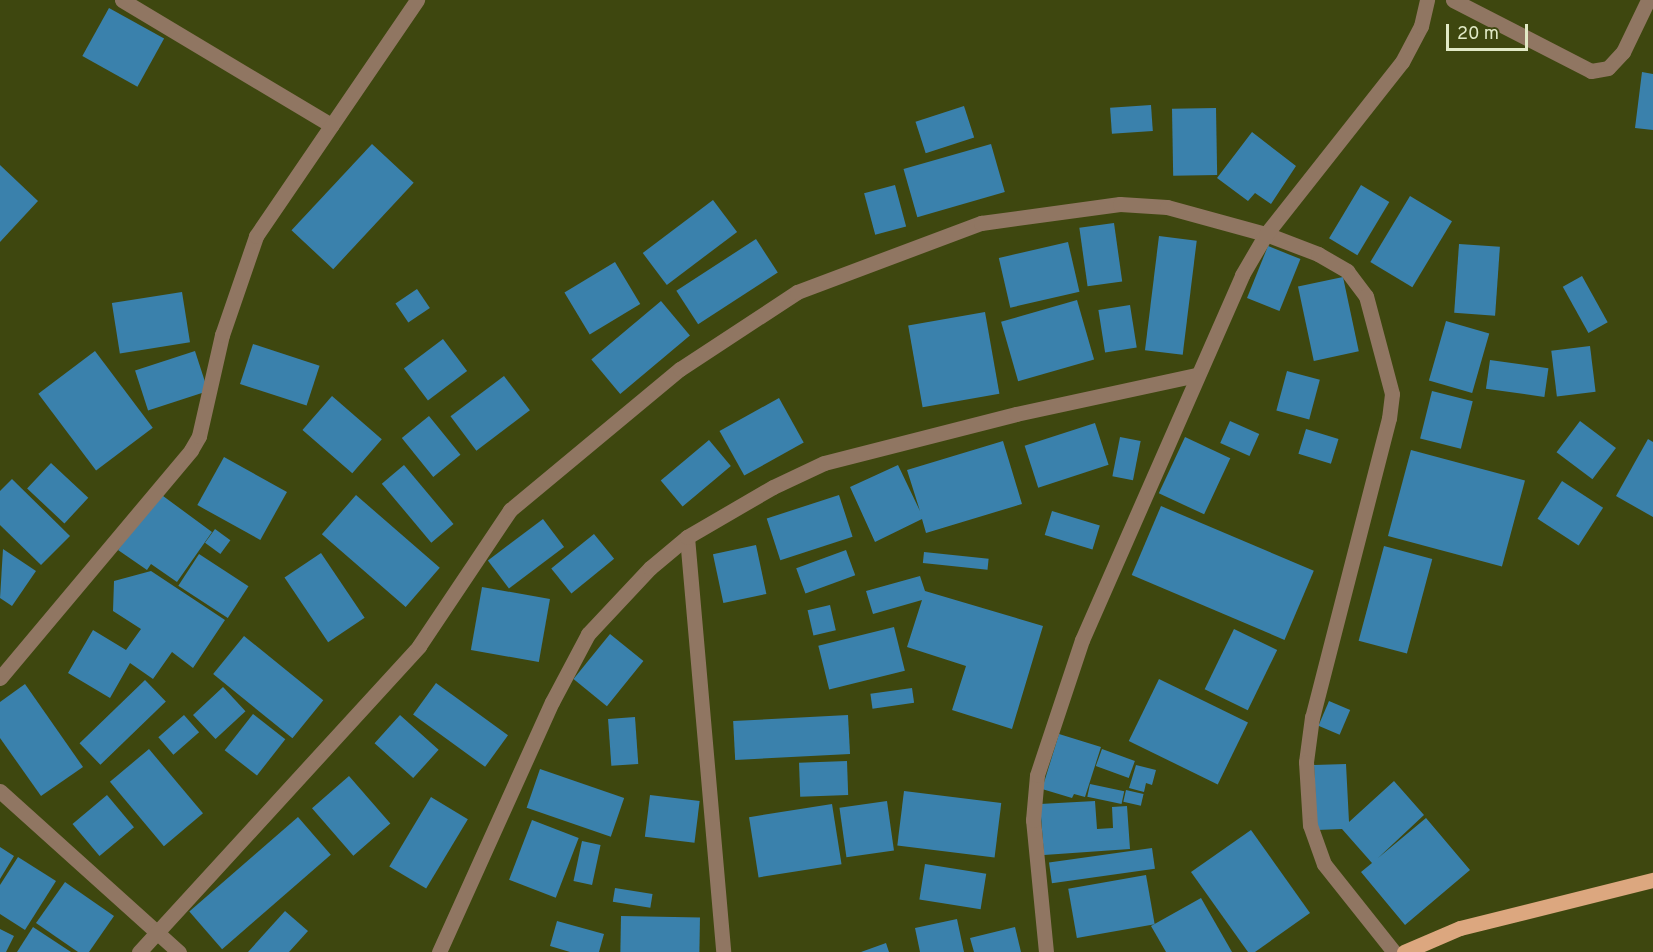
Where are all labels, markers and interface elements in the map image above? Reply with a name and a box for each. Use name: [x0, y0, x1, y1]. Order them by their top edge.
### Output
scale bar: [1449, 12, 1532, 50]
text: 20 m: [1457, 23, 1499, 46]

